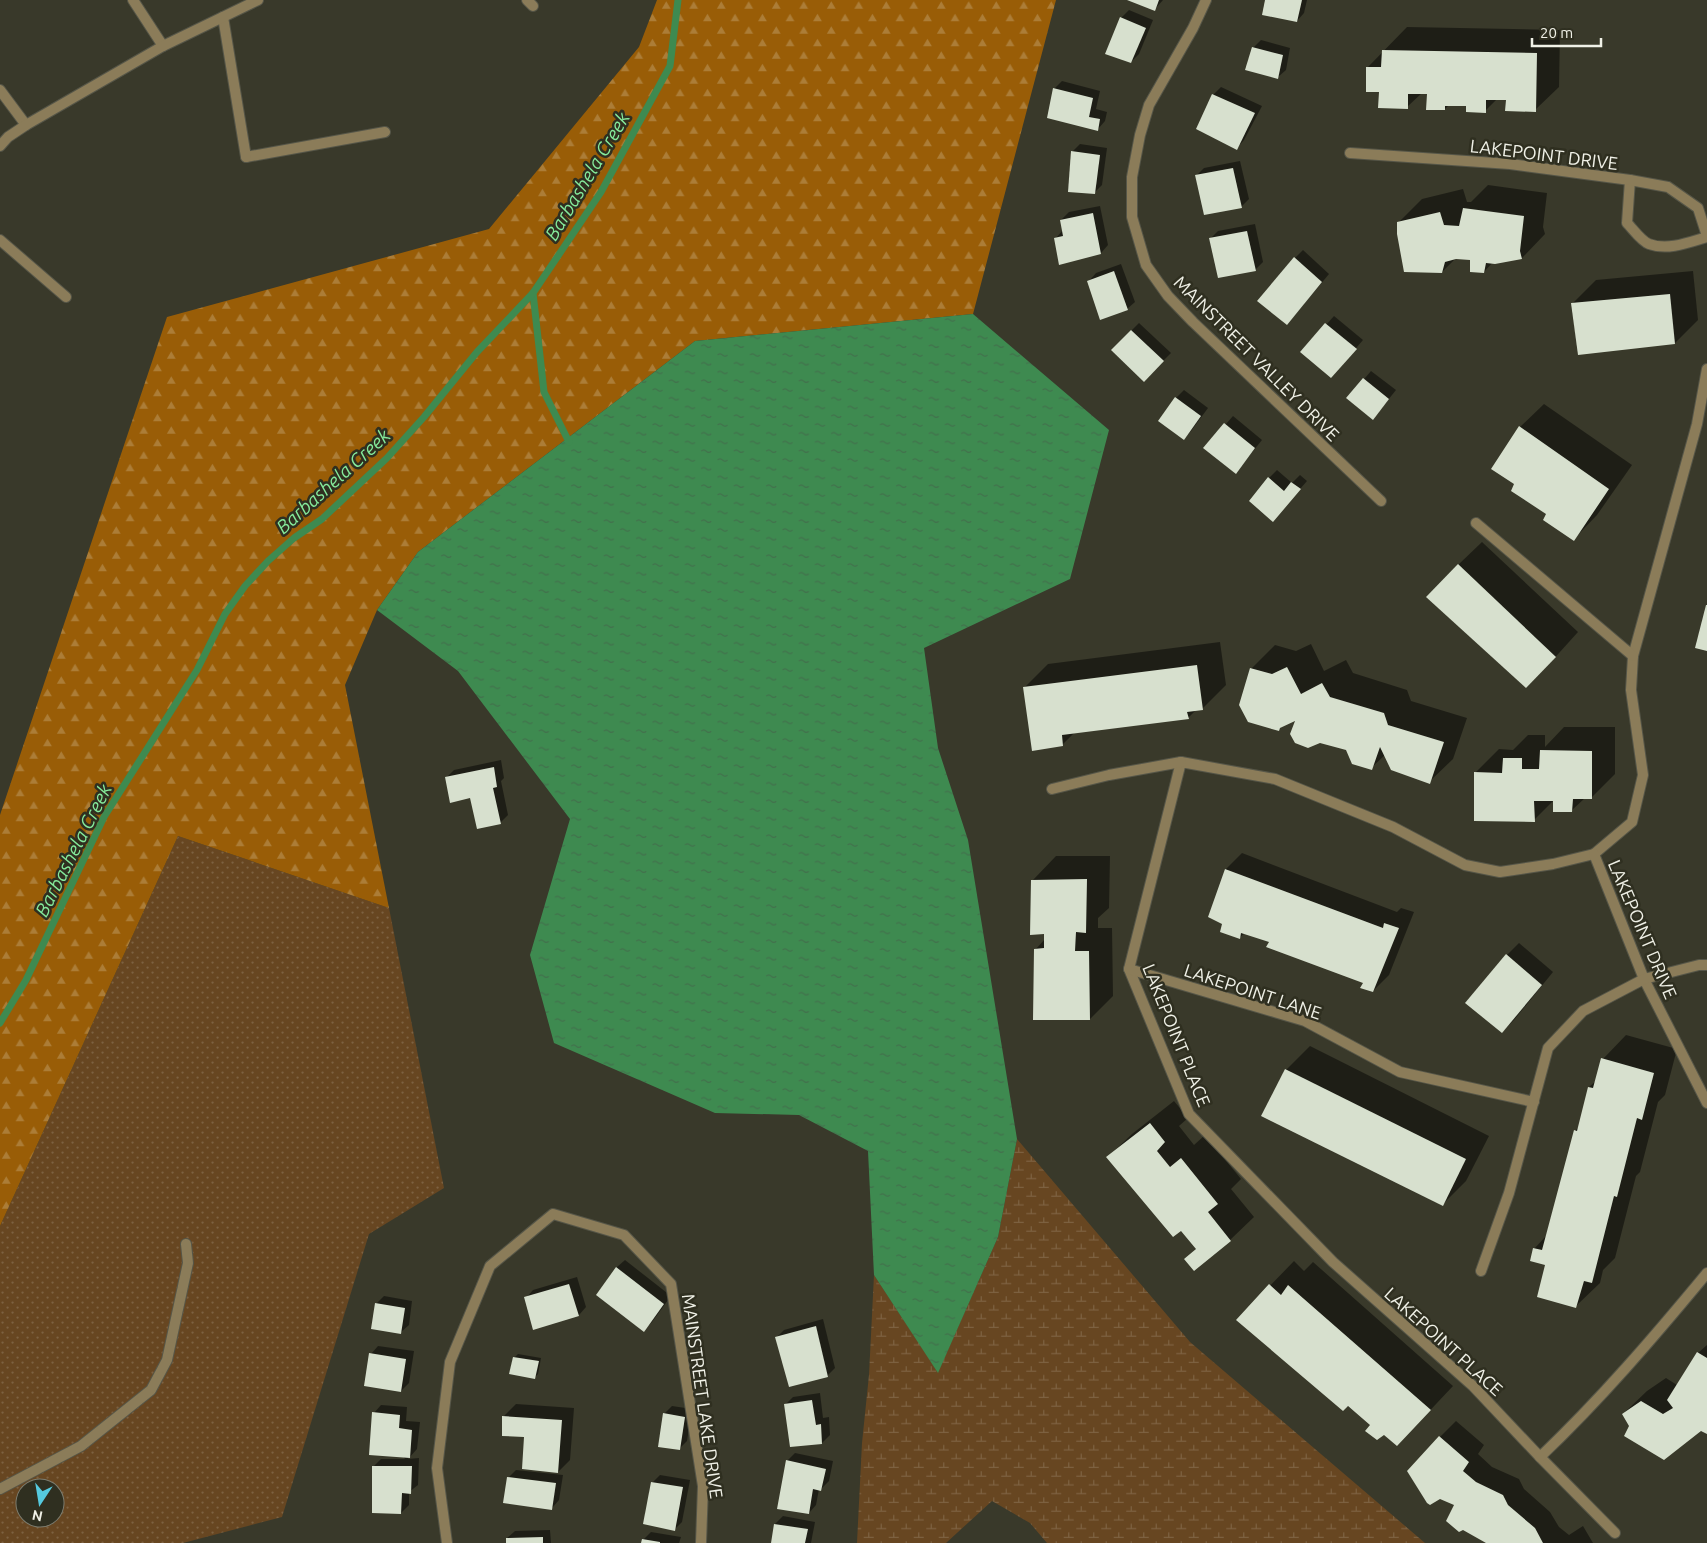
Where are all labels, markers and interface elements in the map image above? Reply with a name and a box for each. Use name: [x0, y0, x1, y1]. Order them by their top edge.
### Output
scale bar: [1532, 15, 1601, 47]
text: 20 m: [1540, 24, 1573, 41]
water label: Barbashela Creek: [540, 108, 634, 244]
street label: LAKEPOINT DRIVE: [1469, 135, 1619, 173]
street label: MAINSTREET VALLEY DRIVE: [1170, 271, 1344, 445]
water label: Barbashela Creek: [271, 424, 395, 538]
water label: Barbashela Creek: [30, 780, 116, 920]
street label: LAKEPOINT DRIVE: [1605, 857, 1681, 1001]
street label: LAKEPOINT LANE: [1182, 959, 1324, 1023]
street label: LAKEPOINT PLACE: [1139, 961, 1215, 1109]
street label: LAKEPOINT PLACE: [1381, 1283, 1507, 1399]
street label: MAINSTREET LAKE DRIVE: [679, 1292, 727, 1500]
north arrow: [15, 1478, 65, 1528]
text: N: [31, 1507, 44, 1525]

